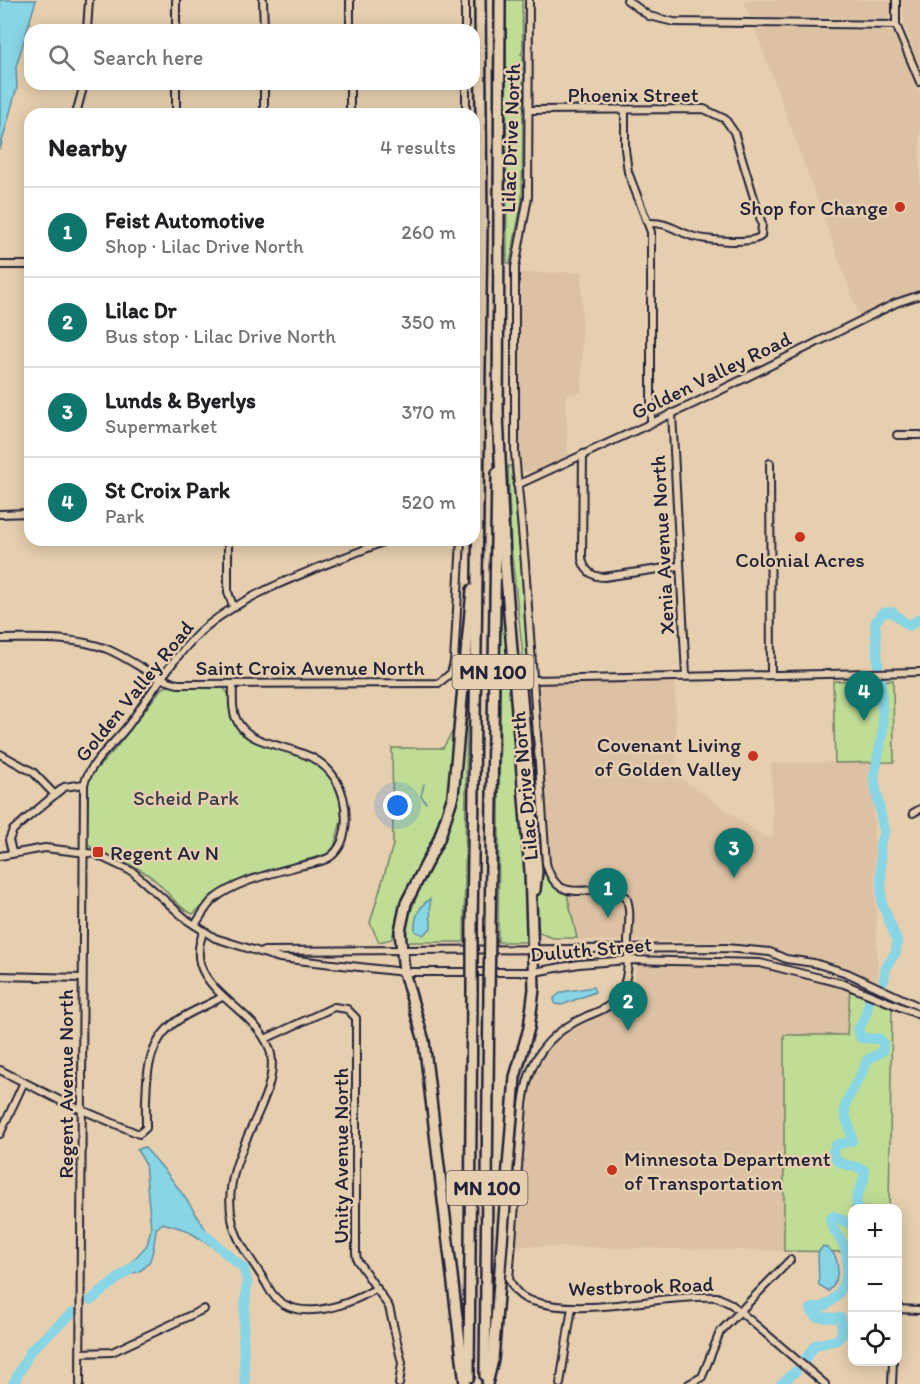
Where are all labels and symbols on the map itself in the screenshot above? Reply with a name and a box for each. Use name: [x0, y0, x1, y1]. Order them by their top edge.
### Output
street label: Lilac Drive North: [495, 62, 525, 213]
street label: Phoenix Street: [567, 82, 699, 107]
place label: Shop for Change: [740, 195, 888, 220]
marker: Shop for Change: [893, 200, 907, 214]
street label: Golden Valley Road: [627, 325, 795, 425]
street label: Xenia Avenue North: [645, 455, 679, 635]
marker: Colonial Acres: [793, 530, 807, 544]
place label: Colonial Acres: [735, 547, 865, 572]
street label: Golden Valley Road: [69, 615, 199, 767]
street label: Saint Croix Avenue North: [195, 655, 425, 680]
road number: MN 100: [452, 655, 534, 689]
pin: 4: [844, 672, 884, 721]
street label: Lilac Drive North: [505, 710, 543, 862]
place label: Covenant Living of Golden Valley: [594, 732, 741, 781]
marker: Covenant Living of Golden Valley: [746, 749, 760, 763]
park label: Scheid Park: [133, 785, 239, 810]
your location: [383, 791, 412, 820]
pin: 3: [714, 828, 754, 878]
place label: Regent Av N: [110, 840, 219, 865]
marker: Regent Av N: [91, 845, 105, 859]
pin: 1: [588, 868, 628, 918]
street label: Duluth Street: [529, 931, 653, 967]
pin: 2: [608, 982, 648, 1031]
street label: Regent Avenue North: [53, 989, 78, 1179]
street label: Unity Avenue North: [328, 1068, 353, 1244]
place label: Minnesota Department of Transportation: [624, 1146, 831, 1195]
marker: Minnesota Department of Transportation: [605, 1163, 619, 1177]
road number: MN 100: [446, 1171, 528, 1205]
street label: Westbrook Road: [568, 1271, 715, 1301]

